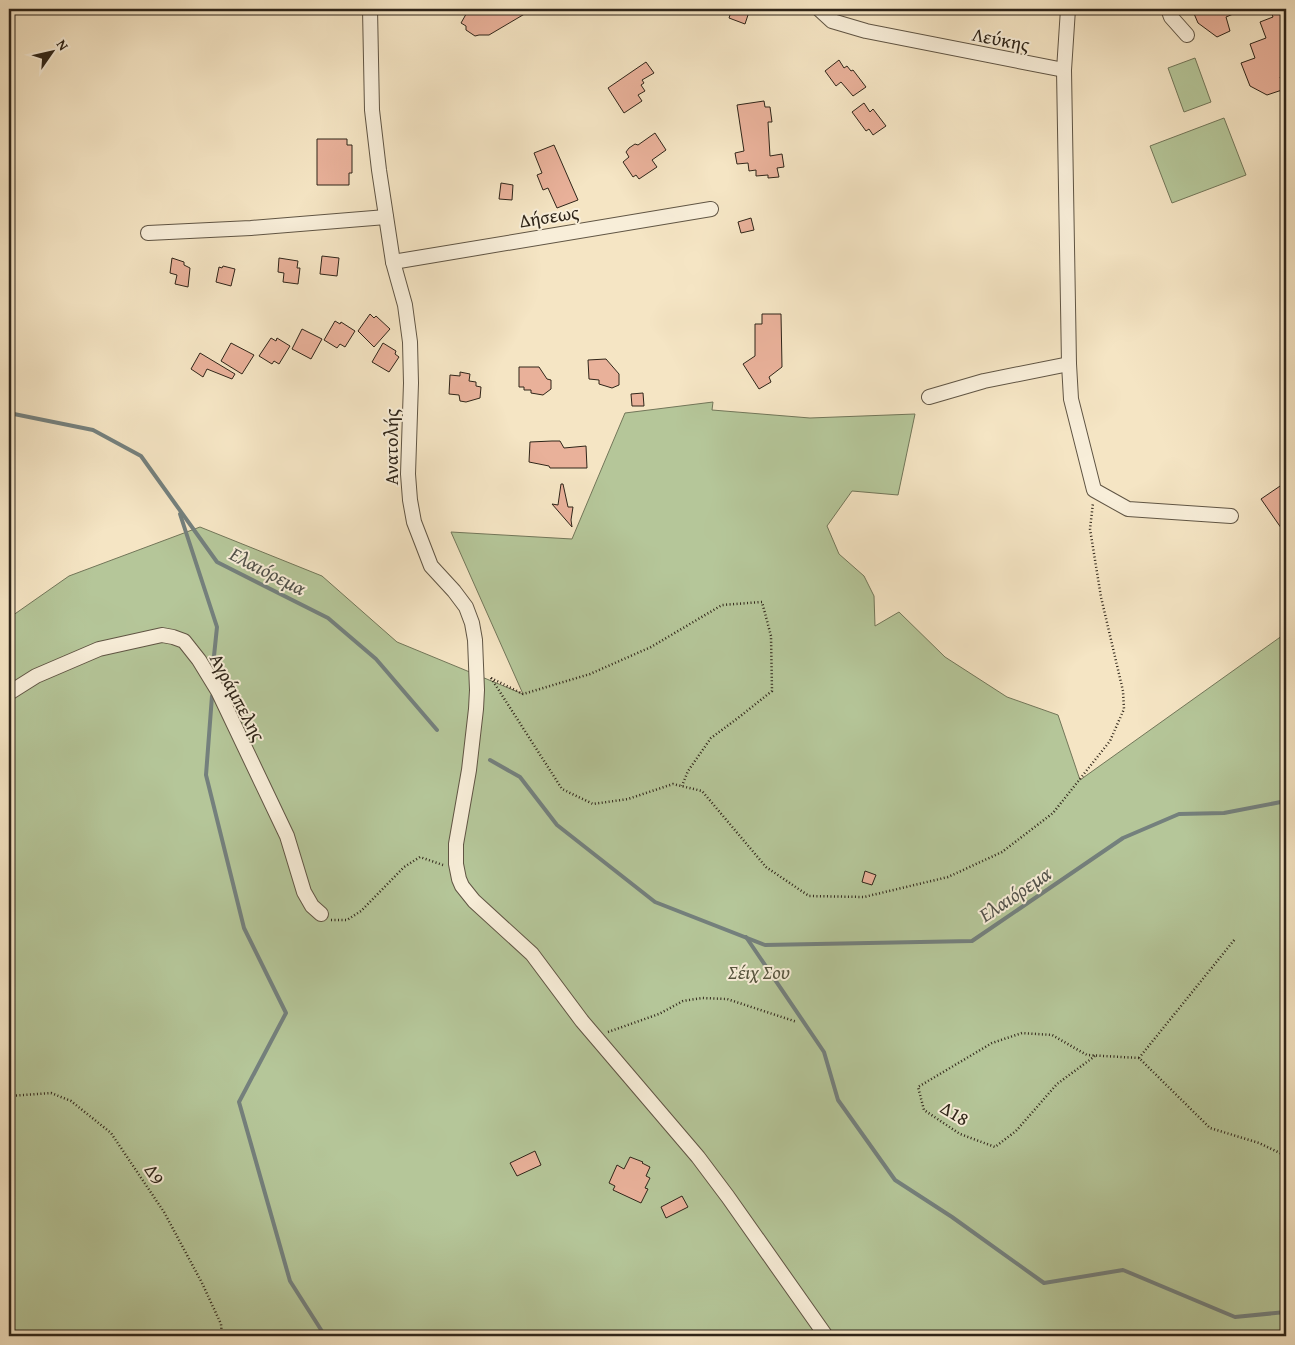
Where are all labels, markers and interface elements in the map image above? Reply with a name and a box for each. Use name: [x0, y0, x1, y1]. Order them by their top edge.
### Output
street label: Λεύκης: [970, 20, 1032, 58]
north arrow: [28, 28, 78, 78]
text: N: [52, 35, 74, 55]
street label: Δήσεως: [517, 197, 581, 235]
street label: Ανατολής: [377, 409, 405, 485]
water label: Ελαιόρεμα: [224, 539, 312, 602]
street label: Αγράμπελης: [203, 648, 273, 746]
water label: Ελαιόρεμα: [972, 858, 1057, 929]
park label: Σέιχ Σου: [728, 958, 790, 986]
street label: Δ18: [935, 1093, 975, 1133]
street label: Δ9: [138, 1158, 172, 1190]

